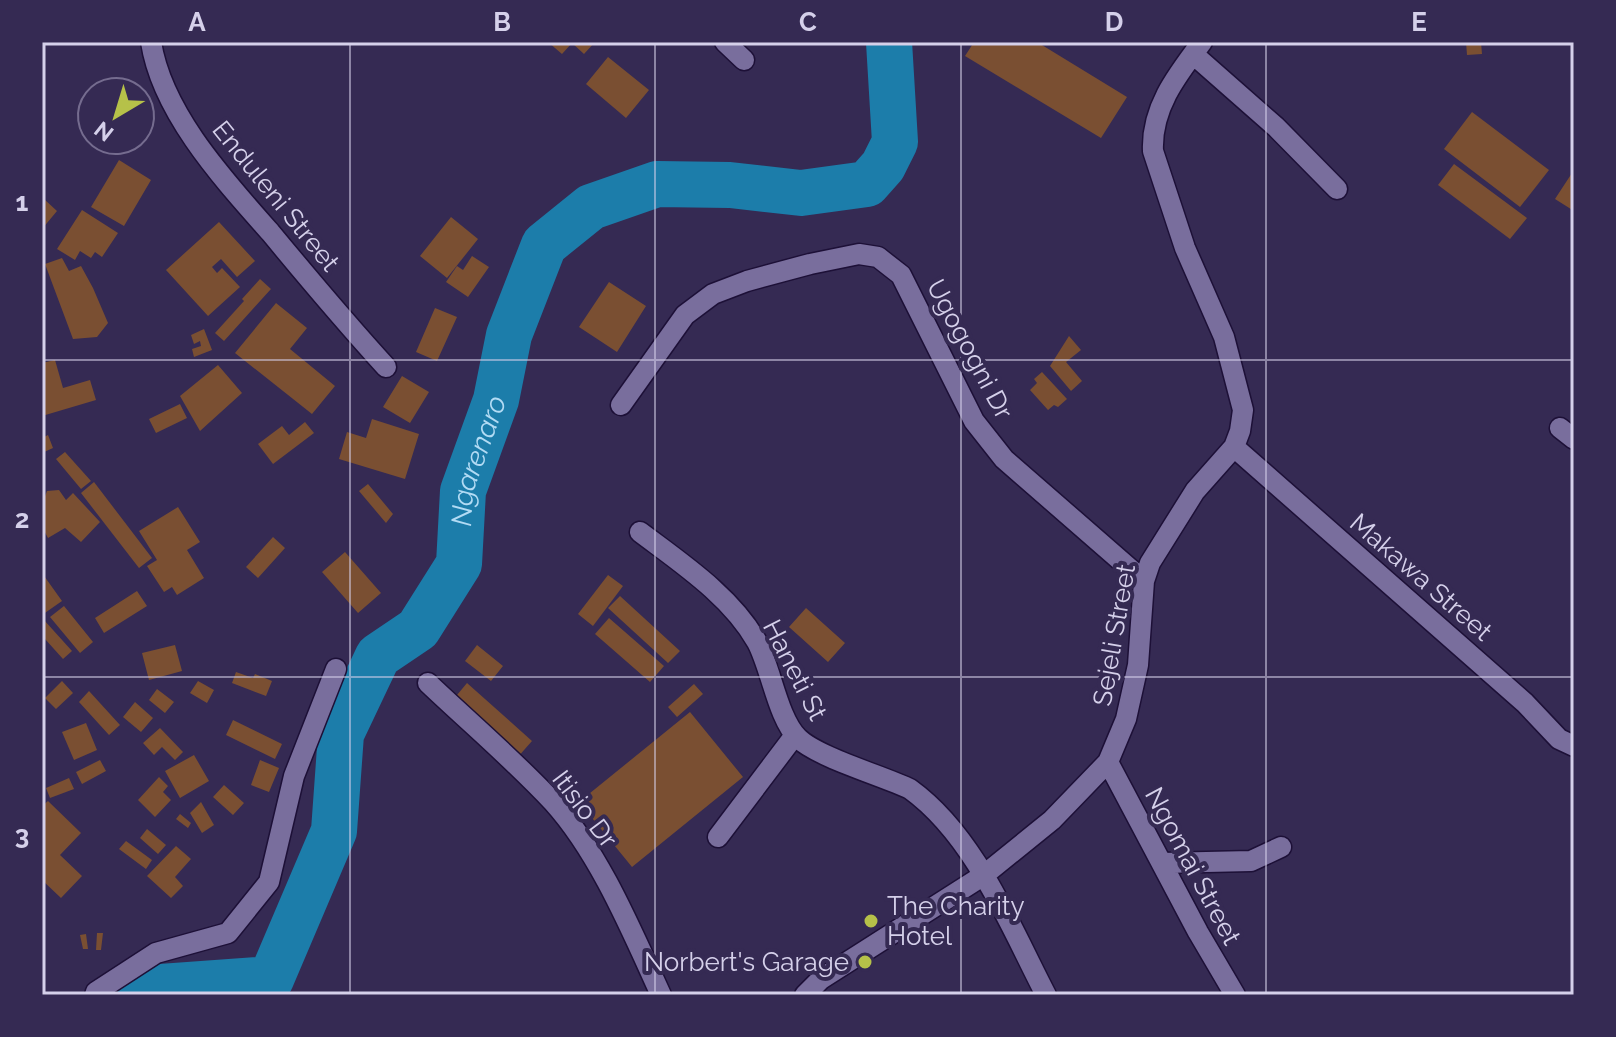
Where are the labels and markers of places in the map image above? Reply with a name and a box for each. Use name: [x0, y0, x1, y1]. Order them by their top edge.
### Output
place label: The Charity Hotel: [887, 891, 1025, 951]
marker: The Charity Hotel: [862, 912, 880, 930]
place label: Norbert's Garage: [644, 947, 849, 977]
marker: Norbert's Garage: [856, 953, 874, 971]

